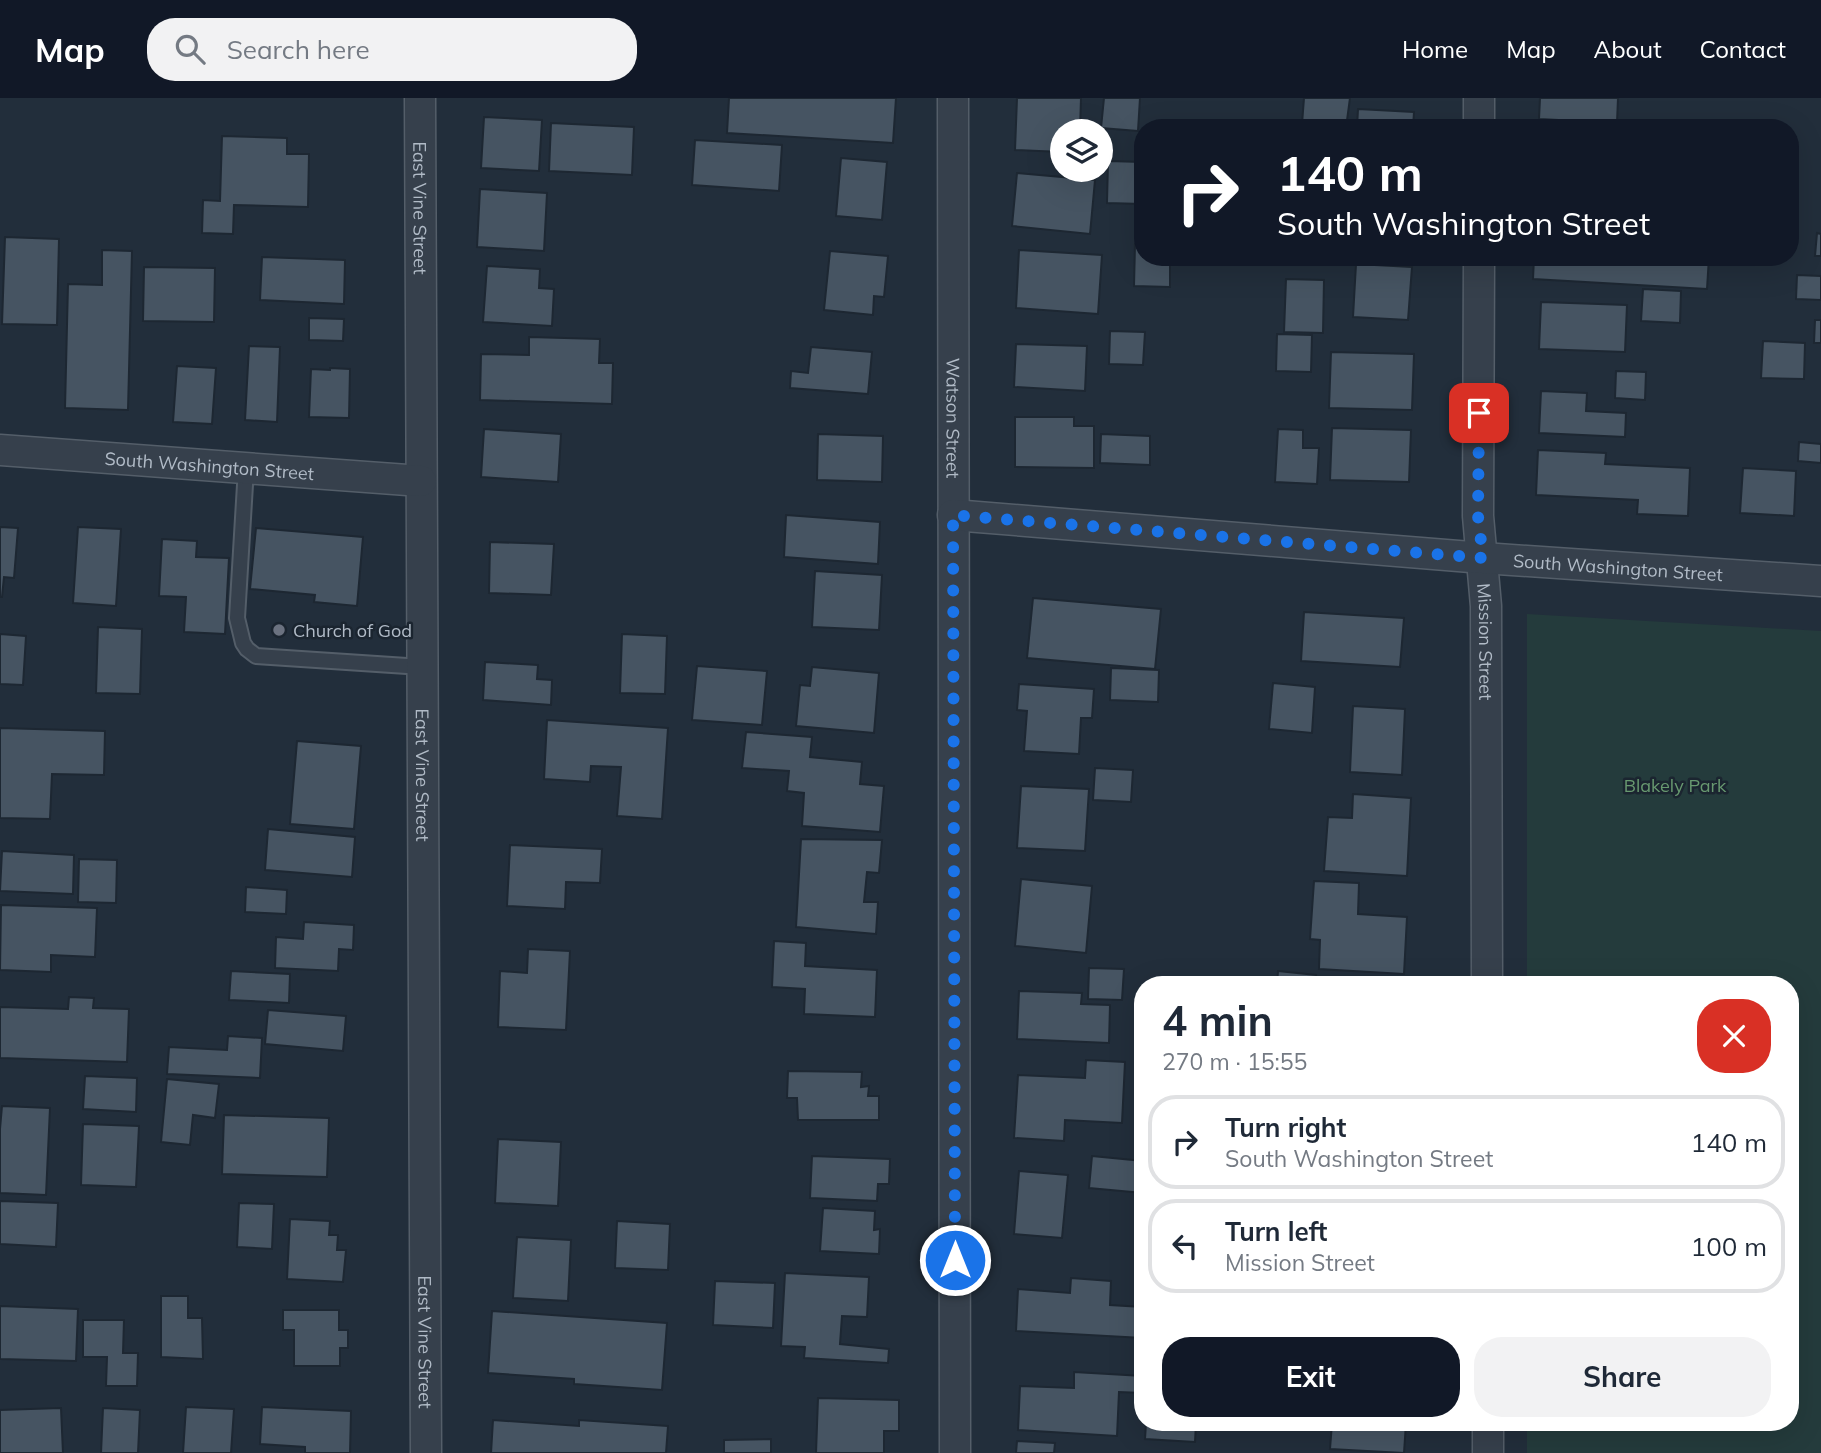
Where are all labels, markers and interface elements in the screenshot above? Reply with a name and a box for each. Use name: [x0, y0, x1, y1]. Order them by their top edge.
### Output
search box: [147, 18, 637, 81]
text: Map: [35, 29, 105, 70]
icon: search: [171, 30, 209, 68]
text: Search here: [227, 33, 370, 66]
text: Home: [1402, 34, 1468, 64]
text: Map: [1506, 34, 1556, 64]
text: About: [1594, 34, 1662, 64]
text: Contact: [1700, 34, 1786, 64]
map controls: [1050, 119, 1113, 182]
button: layers: [1050, 119, 1113, 182]
street label: East Vine Street: [409, 142, 432, 274]
text: 140 m: [1277, 142, 1423, 203]
icon: right: [1162, 147, 1253, 238]
text: South Washington Street: [1277, 203, 1650, 243]
street label: Watson Street: [942, 358, 965, 478]
pin: [1449, 383, 1509, 443]
icon: arrive: [1460, 394, 1498, 432]
street label: South Washington Street: [104, 446, 315, 485]
street label: South Washington Street: [1512, 549, 1724, 586]
street label: Mission Street: [1473, 582, 1498, 700]
place label: Church of God: [293, 619, 412, 642]
marker: Church of God: [271, 622, 287, 638]
street label: East Vine Street: [411, 708, 435, 841]
park label: Blakely Park: [1624, 774, 1727, 797]
text: 4 min: [1162, 994, 1273, 1047]
button: close: [1697, 999, 1771, 1073]
text: 270 m · 15:55: [1162, 1047, 1307, 1076]
text: Turn right: [1225, 1111, 1346, 1144]
icon: right: [1166, 1123, 1204, 1161]
text: 140 m: [1691, 1126, 1767, 1159]
text: South Washington Street: [1225, 1144, 1493, 1173]
text: Turn left: [1225, 1215, 1327, 1248]
position arrow: [918, 1223, 992, 1297]
icon: left: [1166, 1227, 1204, 1265]
text: 100 m: [1691, 1230, 1767, 1263]
text: Mission Street: [1225, 1248, 1375, 1277]
street label: East Vine Street: [414, 1275, 437, 1408]
button: Exit: [1162, 1337, 1460, 1417]
button: Share: [1474, 1337, 1771, 1417]

